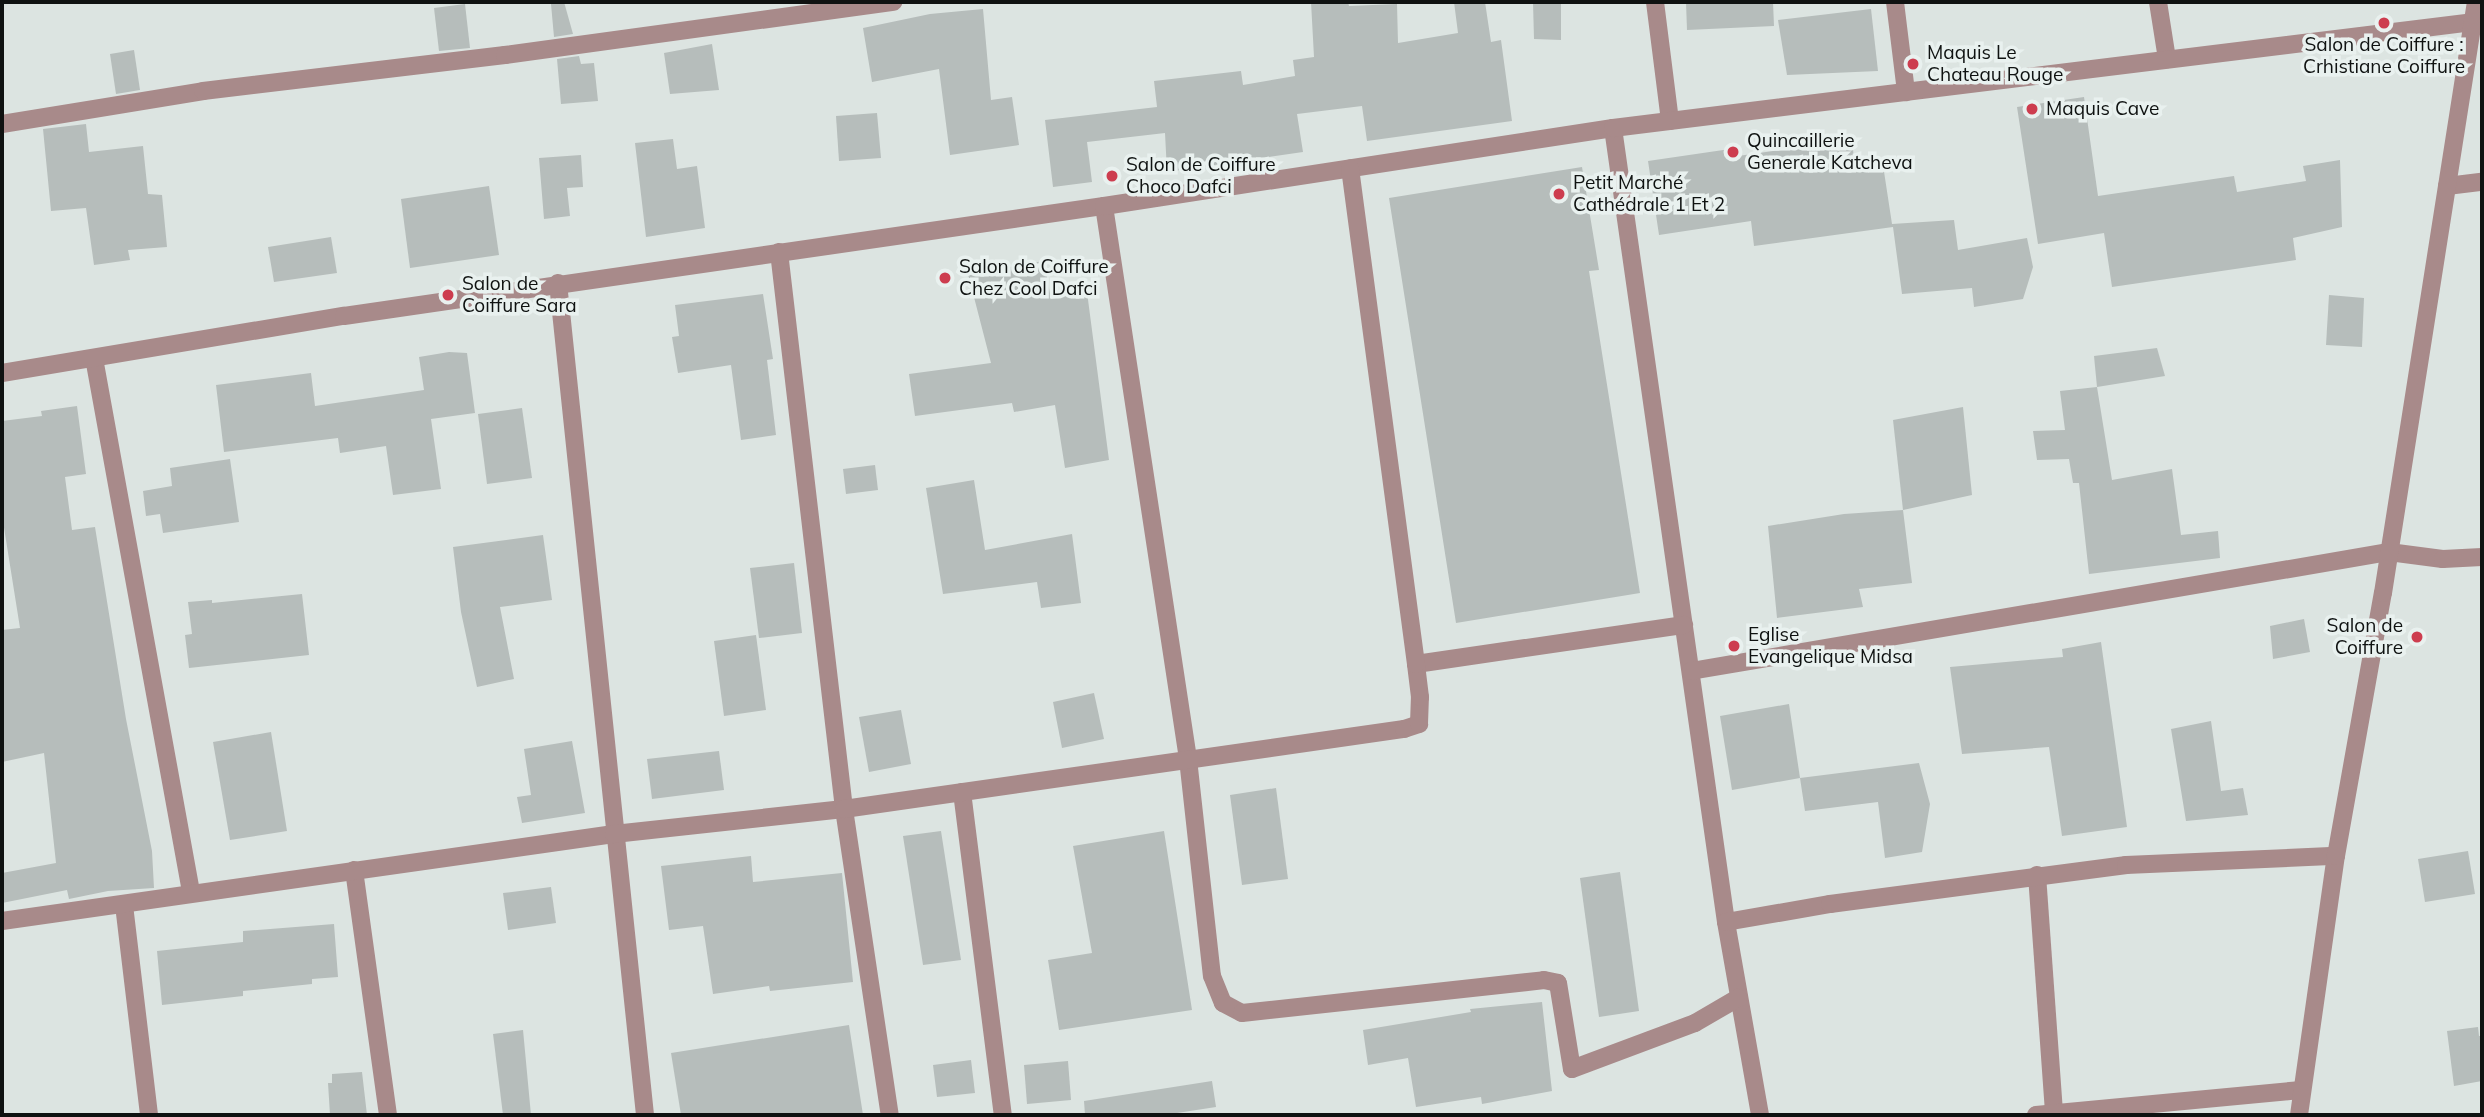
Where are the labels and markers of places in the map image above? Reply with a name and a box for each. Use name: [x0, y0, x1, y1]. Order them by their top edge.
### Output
marker: Salon de Coiffure : Crhistiane Coiffure: [2376, 15, 2392, 31]
place label: Salon de Coiffure : Crhistiane Coiffure: [2303, 34, 2465, 78]
place label: Maquis Le Chateau Rouge: [1927, 42, 2063, 86]
marker: Maquis Le Chateau Rouge: [1905, 56, 1921, 72]
place label: Maquis Cave: [2046, 98, 2159, 120]
marker: Maquis Cave: [2024, 101, 2040, 117]
place label: Quincaillerie Generale Katcheva: [1747, 130, 1913, 174]
marker: Quincaillerie Generale Katcheva: [1725, 144, 1741, 160]
place label: Salon de Coiffure Choco Dafci: [1126, 154, 1276, 198]
marker: Salon de Coiffure Choco Dafci: [1104, 168, 1120, 184]
place label: Petit Marché Cathédrale 1 Et 2: [1573, 172, 1725, 216]
marker: Petit Marché Cathédrale 1 Et 2: [1551, 186, 1567, 202]
place label: Salon de Coiffure Chez Cool Dafci: [959, 256, 1109, 300]
marker: Salon de Coiffure Chez Cool Dafci: [937, 270, 953, 286]
place label: Salon de Coiffure Sara: [462, 273, 577, 317]
marker: Salon de Coiffure Sara: [440, 287, 456, 303]
place label: Salon de Coiffure: [2327, 615, 2403, 659]
place label: Eglise Evangelique Midsa: [1748, 624, 1913, 668]
marker: Salon de Coiffure: [2409, 629, 2425, 645]
marker: Eglise Evangelique Midsa: [1726, 638, 1742, 654]

